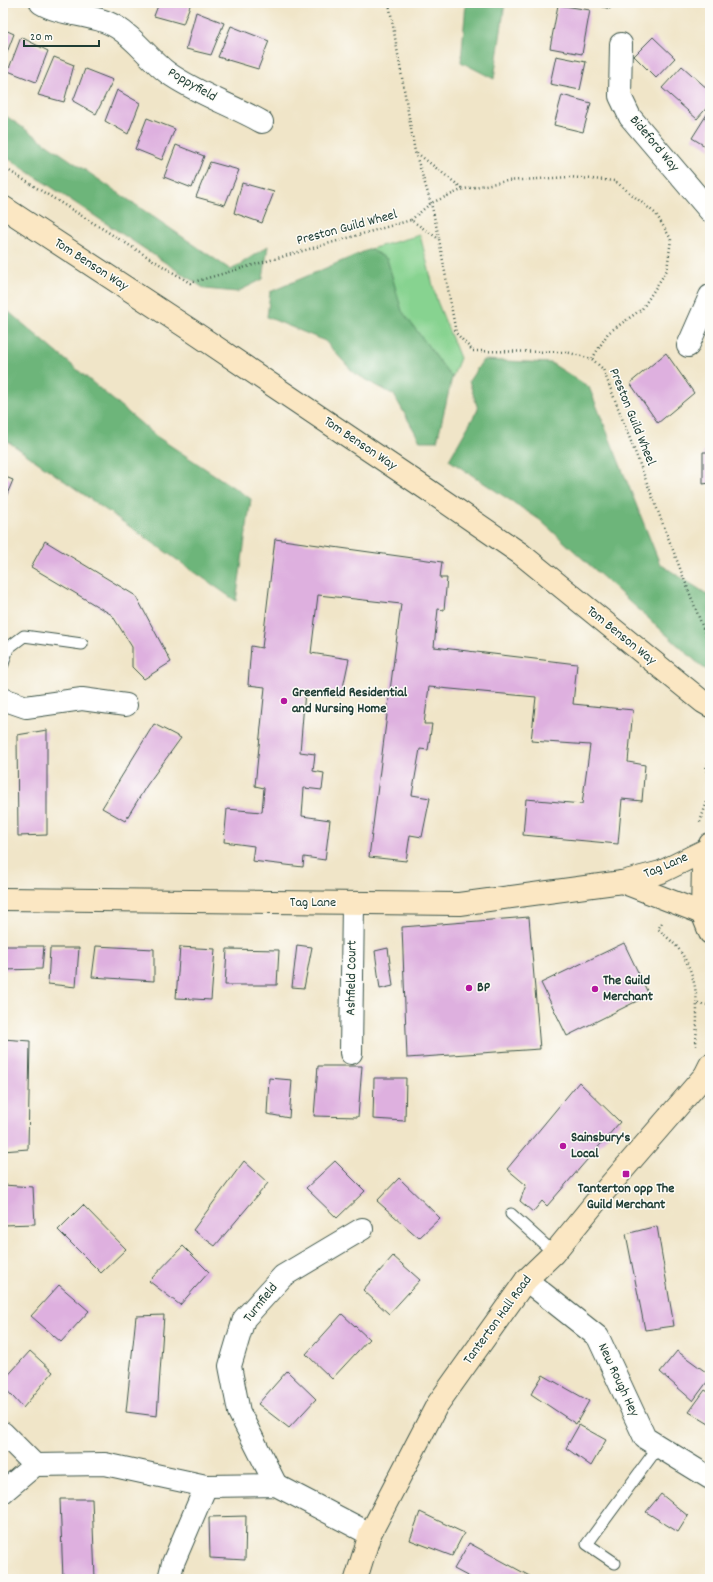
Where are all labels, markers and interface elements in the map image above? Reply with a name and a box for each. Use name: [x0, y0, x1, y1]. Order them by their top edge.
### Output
scale bar: [24, 22, 99, 48]
text: 20 m: [30, 29, 53, 46]
street label: Poppyfield: [164, 63, 220, 107]
street label: Bideford Way: [624, 111, 684, 177]
street label: Preston Guild Wheel: [294, 205, 400, 251]
street label: Tom Benson Way: [50, 234, 132, 297]
street label: Preston Guild Wheel: [603, 365, 661, 469]
street label: Tom Benson Way: [319, 412, 401, 476]
street label: Tom Benson Way: [582, 602, 660, 671]
place label: Greenfield Residential and Nursing Home: [292, 683, 408, 719]
marker: Greenfield Residential and Nursing Home: [279, 696, 289, 706]
street label: Tag Lane: [641, 848, 691, 884]
street label: Tag Lane: [290, 893, 336, 913]
street label: Ashfield Court: [341, 940, 363, 1016]
place label: The Guild Merchant: [603, 971, 654, 1007]
place label: BP: [477, 978, 491, 998]
marker: BP: [464, 983, 474, 993]
marker: The Guild Merchant: [590, 984, 600, 994]
place label: Sainsbury's Local: [571, 1128, 630, 1164]
marker: Sainsbury's Local: [558, 1141, 568, 1151]
marker: Tanterton opp The Guild Merchant: [621, 1169, 631, 1179]
place label: Tanterton opp The Guild Merchant: [578, 1179, 674, 1215]
street label: Tanterton Hall Road: [459, 1271, 537, 1369]
street label: Turnfield: [239, 1279, 283, 1327]
street label: New Rough Hey: [592, 1340, 644, 1420]

